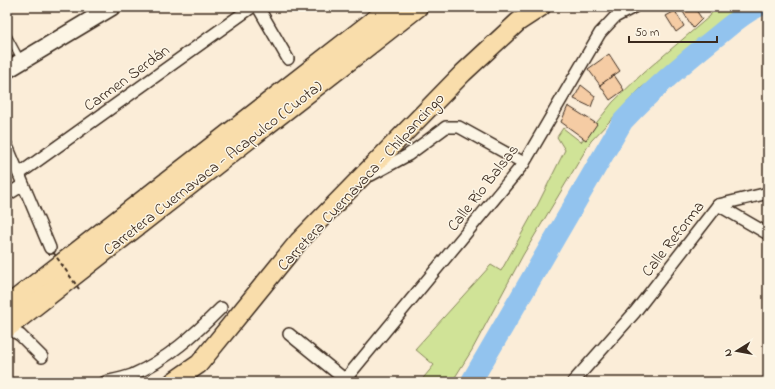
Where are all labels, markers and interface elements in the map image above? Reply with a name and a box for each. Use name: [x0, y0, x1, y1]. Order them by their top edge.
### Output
scale bar: [629, 18, 717, 44]
text: 50 m: [635, 24, 659, 42]
street label: Carmen Serdán: [79, 39, 175, 118]
street label: Carretera Cuernavaca - Acapulco (Cuota): [98, 75, 328, 262]
street label: Carretera Cuernavaca - Chilpancingo: [272, 88, 451, 277]
street label: Calle Río Balsas: [442, 139, 525, 237]
street label: Calle Reforma: [636, 196, 711, 282]
north arrow: [717, 331, 757, 371]
text: N: [720, 348, 737, 358]

